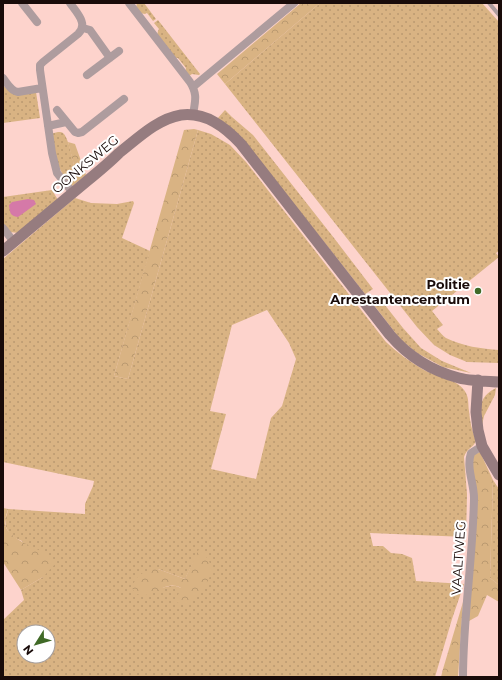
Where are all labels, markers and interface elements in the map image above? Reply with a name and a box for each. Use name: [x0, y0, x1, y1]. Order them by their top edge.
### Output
street label: OONKSWEG: [48, 131, 122, 197]
place label: Politie Arrestantencentrum: [329, 276, 470, 307]
marker: Politie Arrestantencentrum: [473, 286, 483, 296]
street label: VAALTWEG: [447, 520, 469, 596]
north arrow: [16, 624, 56, 664]
text: N: [20, 642, 36, 658]

